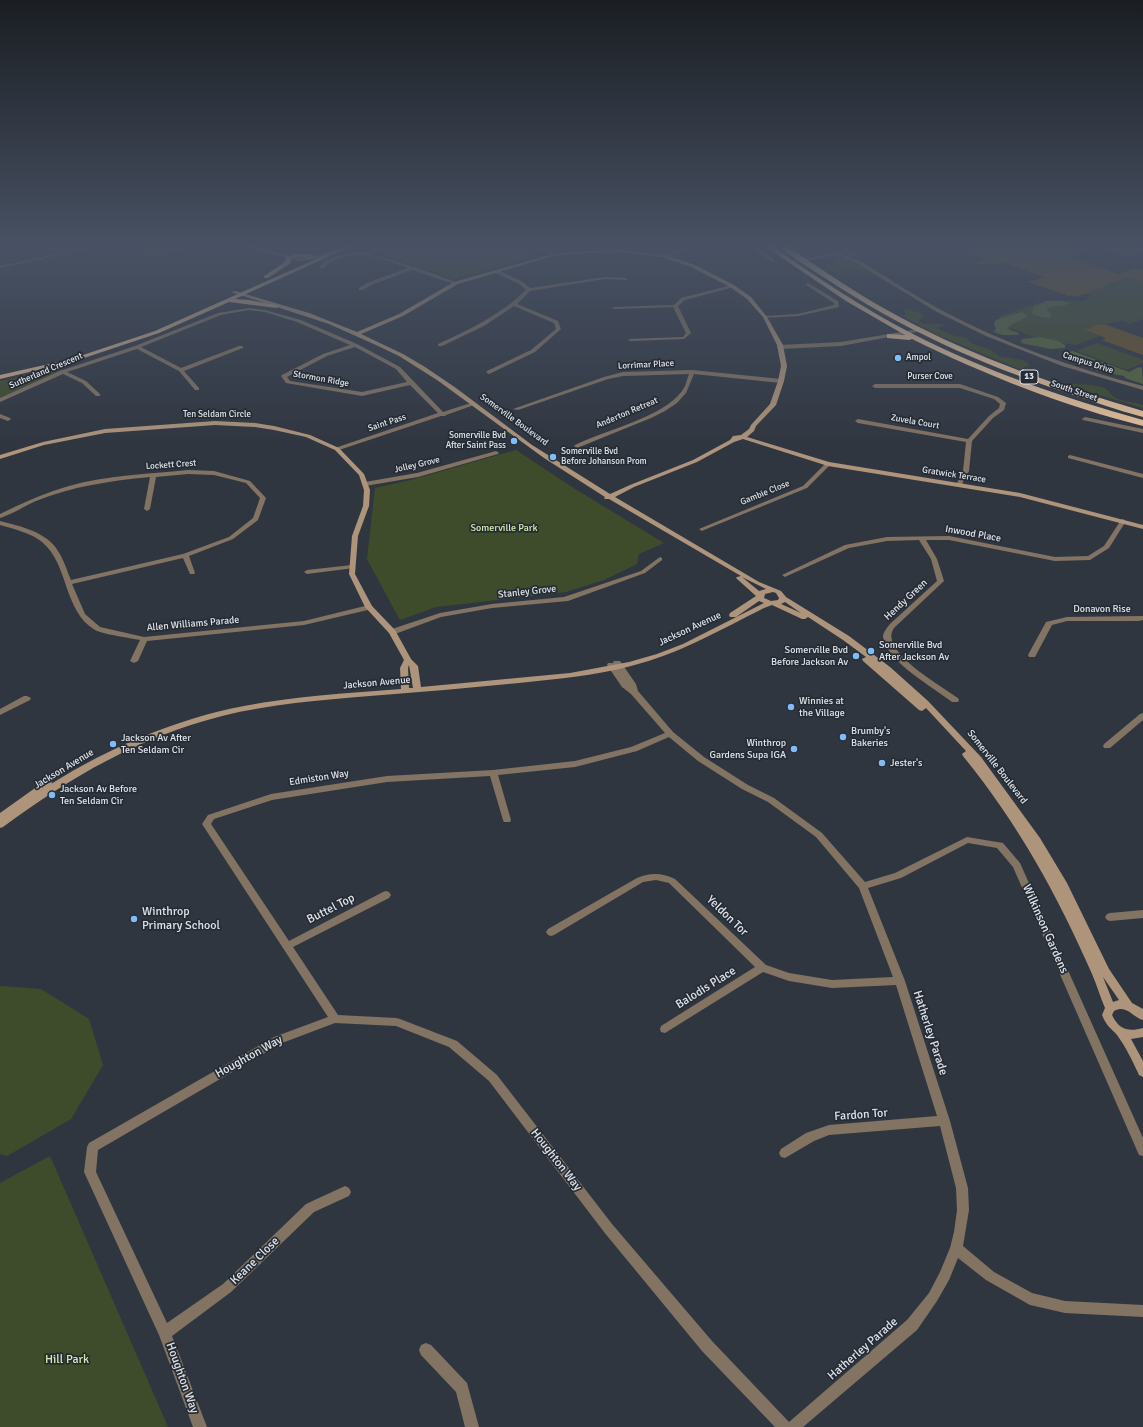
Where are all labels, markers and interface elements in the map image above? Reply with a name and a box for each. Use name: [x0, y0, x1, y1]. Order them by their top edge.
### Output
street label: Campus Drive: [1061, 350, 1115, 376]
street label: Sutherland Crescent: [8, 351, 84, 391]
marker: Ampol: [893, 353, 903, 363]
place label: Ampol: [906, 353, 931, 363]
street label: Lorrimar Place: [618, 358, 674, 372]
street label: Stormon Ridge: [292, 369, 350, 389]
road number: 13: [1020, 370, 1038, 384]
street label: Purser Cove: [907, 372, 953, 382]
street label: South Street: [1050, 378, 1098, 404]
street label: Somerville Boulevard: [478, 392, 550, 448]
street label: Anderton Retreat: [595, 395, 659, 431]
street label: Ten Seldam Circle: [183, 410, 251, 420]
street label: Saint Pass: [367, 412, 407, 434]
street label: Zuvela Court: [890, 412, 940, 432]
place label: Somerville Bvd After Saint Pass: [446, 431, 506, 452]
marker: Somerville Bvd After Saint Pass: [509, 436, 519, 446]
place label: Somerville Bvd Before Johanson Prom: [561, 447, 647, 468]
marker: Somerville Bvd Before Johanson Prom: [548, 452, 558, 462]
street label: Jolley Grove: [393, 455, 441, 475]
street label: Lockett Crest: [145, 458, 197, 472]
street label: Gratwick Terrace: [921, 465, 987, 485]
street label: Gambie Close: [739, 478, 791, 508]
park label: Somerville Park: [471, 522, 537, 534]
street label: Inwood Place: [944, 523, 1002, 545]
street label: Hendy Green: [882, 577, 930, 623]
street label: Stanley Grove: [497, 583, 557, 601]
street label: Donavon Rise: [1073, 603, 1131, 615]
street label: Jackson Avenue: [657, 609, 723, 649]
street label: Allen Williams Parade: [146, 614, 240, 634]
place label: Somerville Bvd After Jackson Av: [879, 639, 949, 662]
place label: Somerville Bvd Before Jackson Av: [771, 644, 848, 668]
marker: Somerville Bvd After Jackson Av: [866, 646, 876, 656]
marker: Somerville Bvd Before Jackson Av: [851, 651, 861, 661]
street label: Jackson Avenue: [343, 674, 411, 692]
place label: Winnies at the Village: [799, 695, 845, 718]
marker: Winnies at the Village: [786, 702, 796, 712]
place label: Brumby's Bakeries: [851, 725, 890, 748]
street label: Somerville Boulevard: [964, 728, 1030, 806]
place label: Jackson Av After Ten Seldam Cir: [121, 732, 191, 756]
marker: Brumby's Bakeries: [838, 732, 848, 742]
place label: Winthrop Gardens Supa IGA: [710, 737, 786, 760]
marker: Jackson Av After Ten Seldam Cir: [108, 739, 118, 749]
marker: Winthrop Gardens Supa IGA: [789, 744, 799, 754]
street label: Jackson Avenue: [32, 746, 96, 792]
place label: Jester's: [890, 757, 922, 769]
marker: Jester's: [877, 758, 887, 768]
street label: Edmiston Way: [288, 767, 350, 789]
place label: Jackson Av Before Ten Seldam Cir: [60, 783, 137, 806]
marker: Jackson Av Before Ten Seldam Cir: [47, 790, 57, 800]
street label: Wilkinson Gardens: [1019, 882, 1071, 976]
street label: Buttel Top: [305, 891, 357, 927]
street label: Yeldon Tor: [703, 893, 751, 939]
place label: Winthrop Primary School: [142, 905, 220, 933]
marker: Winthrop Primary School: [129, 914, 139, 924]
street label: Balodis Place: [673, 964, 739, 1012]
street label: Hatherley Parade: [910, 989, 950, 1077]
street label: Houghton Way: [213, 1033, 285, 1081]
street label: Fardon Tor: [834, 1106, 888, 1124]
street label: Houghton Way: [527, 1126, 585, 1194]
street label: Keane Close: [228, 1234, 282, 1288]
street label: Hatherley Parade: [825, 1315, 901, 1383]
street label: Houghton Way: [162, 1340, 202, 1416]
park label: Hill Park: [45, 1353, 89, 1367]

